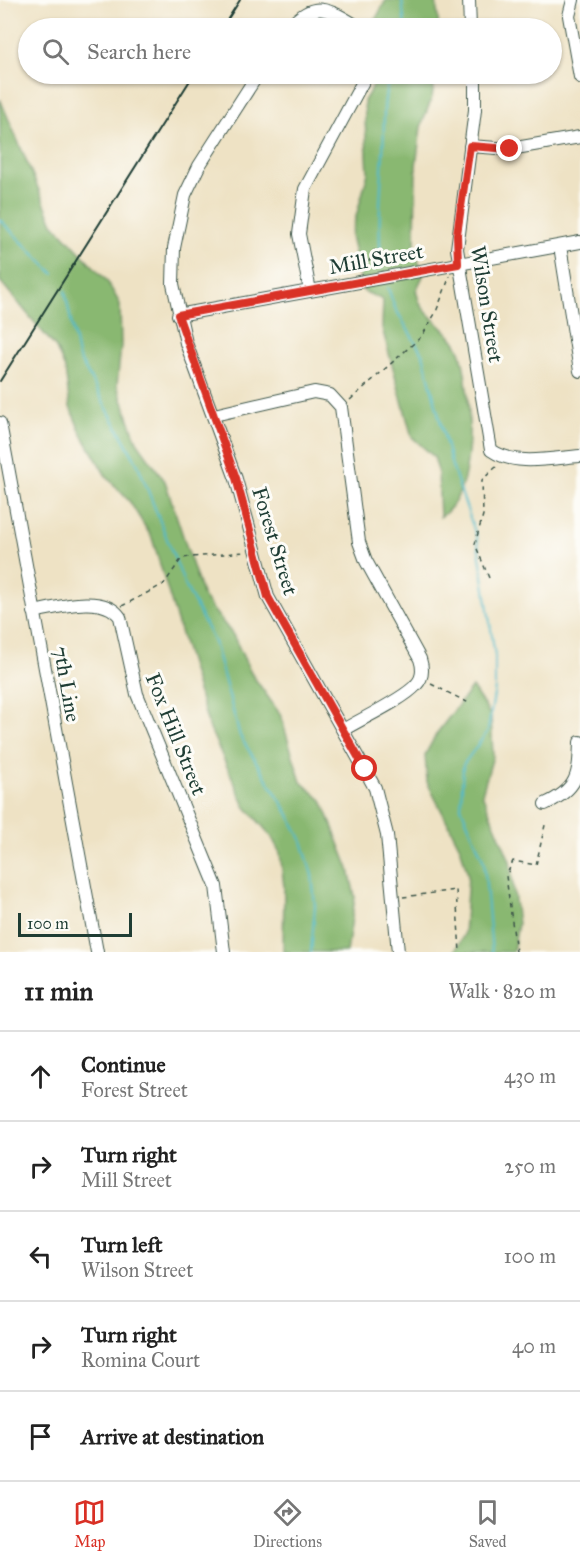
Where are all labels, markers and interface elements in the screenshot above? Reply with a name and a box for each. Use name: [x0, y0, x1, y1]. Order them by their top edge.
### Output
search box: [18, 18, 562, 84]
icon: search: [39, 35, 72, 68]
text: Search here: [87, 38, 191, 65]
route end: [496, 135, 522, 161]
street label: Mill Street: [327, 238, 426, 280]
street label: Wilson Street: [465, 244, 509, 365]
street label: Forest Street: [246, 484, 304, 599]
street label: 7th Line: [48, 644, 86, 724]
street label: Fox Hill Street: [140, 669, 213, 800]
route start: [351, 755, 377, 781]
scale bar: [18, 910, 132, 938]
text: 100 m: [27, 914, 69, 933]
text: 11 min: [24, 975, 93, 1007]
text: Walk · 820 m: [449, 979, 556, 1003]
text: Continue: [81, 1051, 166, 1078]
icon: ahead: [24, 1060, 57, 1093]
text: 430 m: [504, 1064, 556, 1088]
text: Forest Street: [81, 1078, 188, 1102]
text: Turn right: [81, 1141, 177, 1168]
icon: right: [24, 1150, 57, 1183]
text: 250 m: [504, 1154, 556, 1178]
text: Mill Street: [81, 1168, 172, 1192]
text: Turn left: [81, 1231, 163, 1258]
icon: left: [24, 1240, 57, 1273]
text: 100 m: [504, 1244, 556, 1268]
text: Wilson Street: [81, 1258, 193, 1282]
text: Turn right: [81, 1321, 177, 1348]
icon: right: [24, 1330, 57, 1363]
text: 40 m: [512, 1334, 556, 1358]
text: Romina Court: [81, 1348, 200, 1372]
icon: arrive: [24, 1420, 57, 1453]
text: Arrive at destination: [81, 1423, 264, 1450]
tab: Map: [73, 1496, 106, 1551]
tab: Directions: [253, 1496, 322, 1551]
tab: Saved: [469, 1496, 507, 1551]

